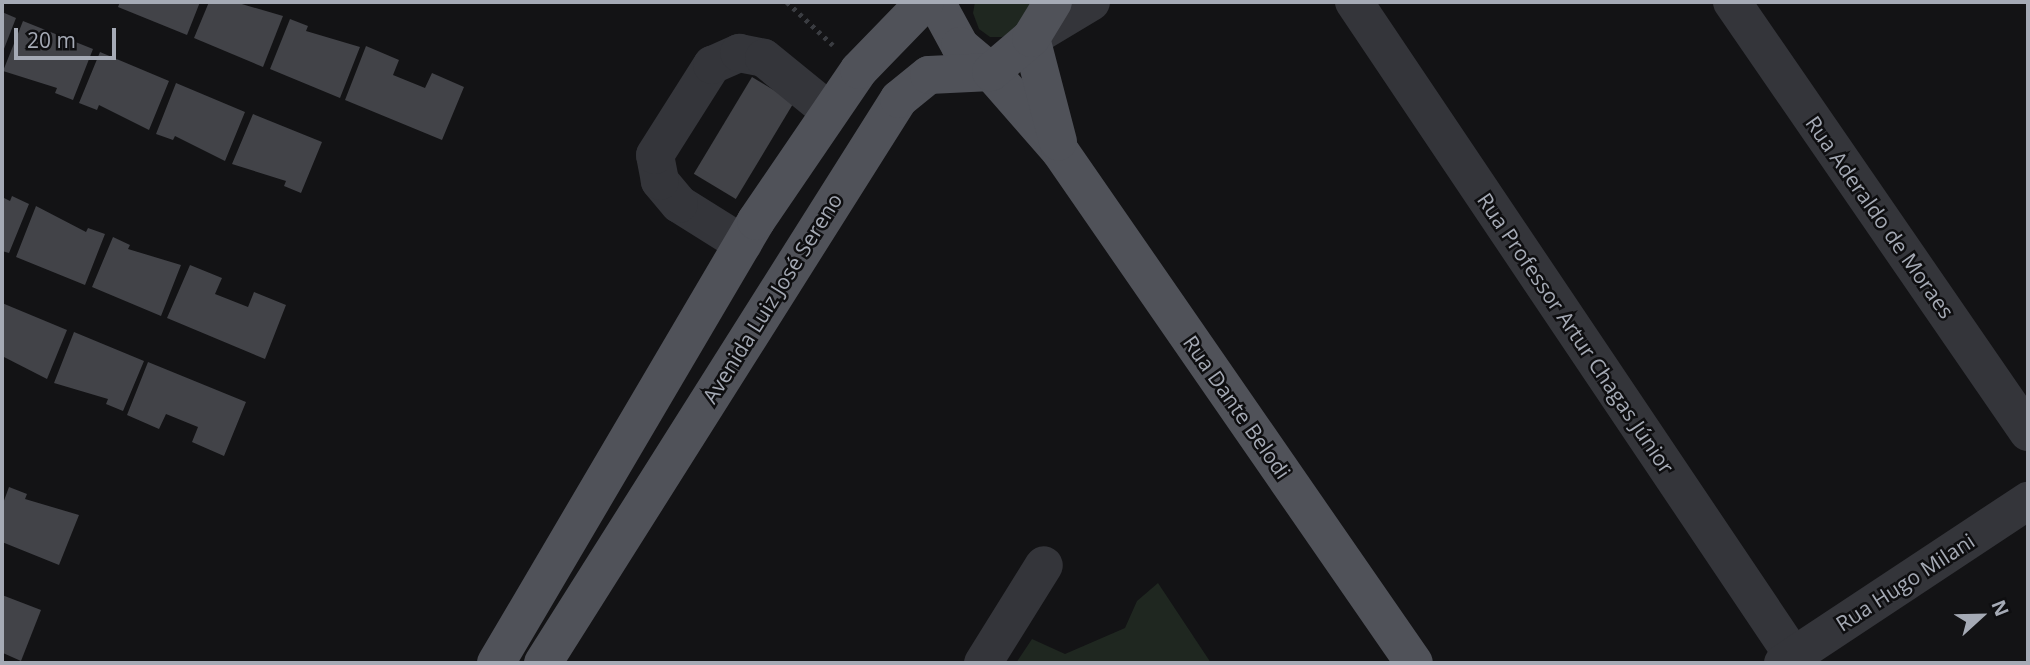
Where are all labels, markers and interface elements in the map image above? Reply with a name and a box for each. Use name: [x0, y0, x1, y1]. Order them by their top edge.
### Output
scale bar: [18, 14, 119, 58]
text: 20 m: [27, 26, 76, 54]
street label: Rua Aderaldo de Moraes: [1801, 111, 1959, 323]
street label: Avenida Luiz José Sereno: [697, 188, 847, 408]
street label: Rua Professor Artur Chagas Júnior: [1472, 188, 1680, 478]
street label: Rua Dante Belodi: [1178, 331, 1296, 483]
street label: Rua Hugo Milani: [1831, 528, 1979, 636]
north arrow: [1946, 581, 2016, 651]
text: N: [1986, 596, 2015, 620]

